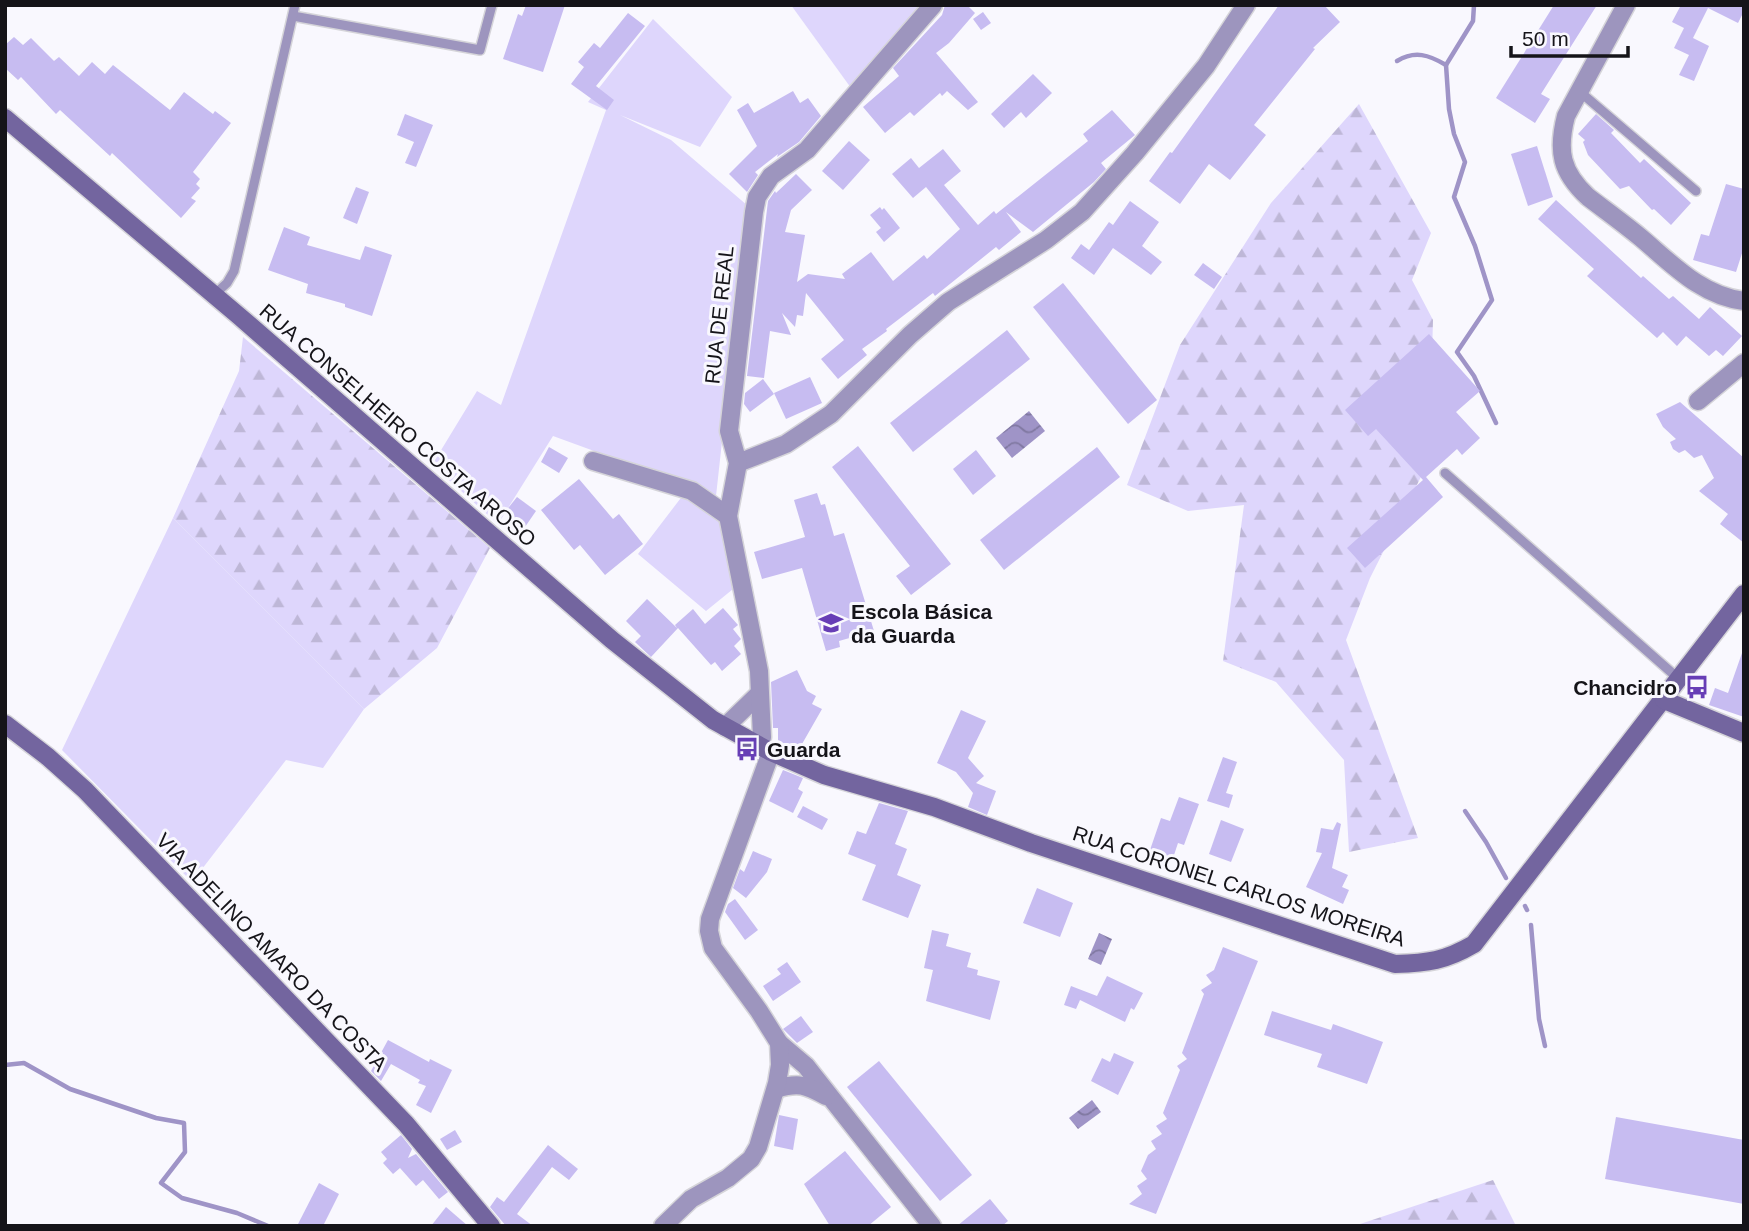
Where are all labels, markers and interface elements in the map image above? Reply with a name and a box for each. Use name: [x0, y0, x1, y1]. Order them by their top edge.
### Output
scale bar: [1511, 14, 1628, 58]
text: 50 m: [1522, 27, 1569, 50]
street label: RUA DE REAL: [700, 245, 738, 385]
street label: RUA CONSELHEIRO COSTA AROSO: [255, 299, 541, 551]
place label: Escola Básica da Guarda: [851, 600, 993, 647]
school or university icon: Escola Básica da Guarda: [817, 609, 845, 637]
bus stop icon: Chancidro: [1683, 673, 1711, 701]
place label: Chancidro: [1573, 676, 1677, 699]
bus stop icon: Guarda: [733, 735, 761, 763]
place label: Guarda: [767, 738, 841, 761]
street label: RUA CORONEL CARLOS MOREIRA: [1070, 821, 1408, 951]
street label: VIA ADELINO AMARO DA COSTA: [152, 828, 392, 1076]

